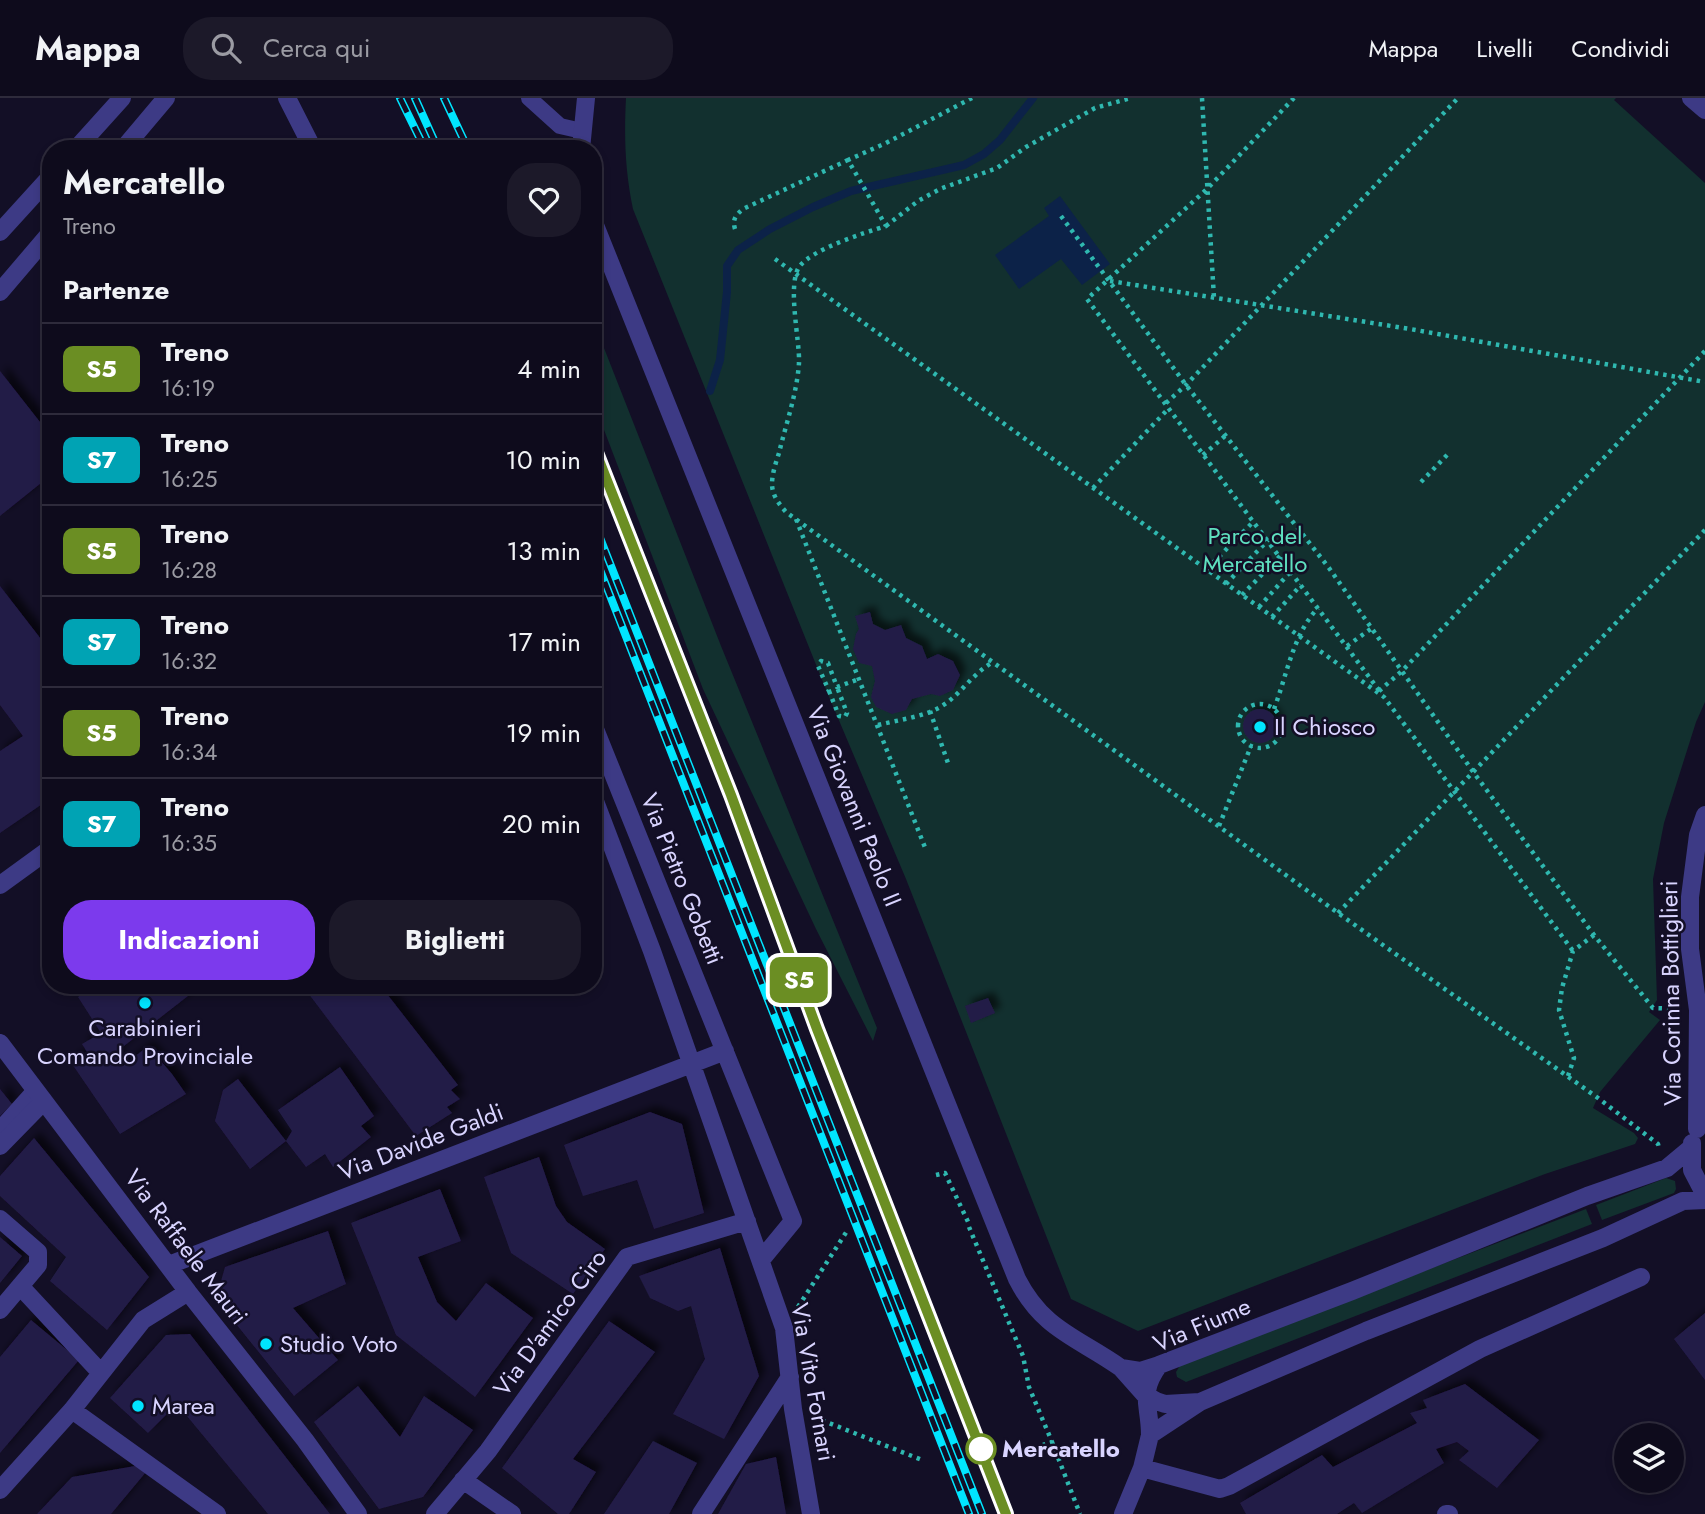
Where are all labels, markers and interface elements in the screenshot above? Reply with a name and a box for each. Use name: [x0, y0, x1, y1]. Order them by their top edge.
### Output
search box: [183, 17, 673, 80]
text: Mappa: [35, 25, 141, 72]
icon: search: [207, 29, 245, 67]
text: Cerca qui: [263, 29, 370, 67]
text: Mappa: [1368, 31, 1438, 66]
text: Livelli: [1476, 31, 1533, 66]
text: Condividi: [1571, 31, 1670, 66]
text: Mercatello: [63, 159, 225, 206]
button: heart: [507, 163, 581, 237]
text: Treno: [63, 209, 116, 243]
text: Partenze: [63, 271, 169, 309]
text: Treno: [161, 333, 229, 371]
text: 4 min: [517, 350, 581, 388]
text: S5: [86, 351, 117, 386]
text: 16:19: [161, 371, 215, 405]
text: Treno: [161, 424, 229, 462]
text: 10 min: [505, 441, 581, 479]
text: S7: [87, 442, 116, 477]
text: 16:25: [161, 462, 218, 496]
text: Treno: [161, 515, 229, 553]
park label: Parco del Mercatello: [1203, 518, 1307, 581]
text: 13 min: [507, 532, 581, 570]
text: S5: [86, 533, 117, 568]
text: 16:28: [161, 553, 217, 587]
text: Treno: [161, 606, 229, 644]
text: 17 min: [507, 623, 581, 661]
text: S7: [87, 624, 116, 659]
text: 16:32: [161, 644, 217, 678]
text: Treno: [161, 697, 229, 735]
street label: Via Giovanni Paolo II: [798, 700, 911, 911]
place label: Il Chiosco: [1274, 709, 1375, 744]
text: 19 min: [506, 714, 581, 752]
text: S5: [86, 715, 117, 750]
marker: Il Chiosco: [1252, 719, 1268, 735]
text: 16:34: [161, 735, 217, 769]
text: Treno: [161, 788, 229, 826]
street label: Via Pietro Gobetti: [632, 788, 733, 970]
text: 20 min: [502, 805, 581, 843]
text: S7: [87, 806, 116, 841]
text: 16:35: [161, 826, 217, 860]
street label: Via Corinna Bottiglieri: [1651, 880, 1690, 1106]
button: Indicazioni: [63, 900, 315, 980]
button: Biglietti: [329, 900, 581, 980]
line badge: S5: [768, 957, 830, 1003]
text: S5: [784, 962, 814, 997]
marker: Carabinieri Comando Provinciale: [137, 995, 153, 1011]
place label: Carabinieri Comando Provinciale: [37, 1010, 253, 1073]
street label: Via Davide Galdi: [333, 1094, 508, 1189]
street label: Via Raffaele Mauri: [116, 1162, 257, 1332]
street label: Via D'amico Ciro: [484, 1242, 615, 1403]
street label: Via Fiume: [1148, 1288, 1256, 1361]
street label: Via Vito Fornari: [782, 1300, 845, 1464]
place label: Studio Voto: [280, 1326, 398, 1361]
marker: Studio Voto: [258, 1336, 274, 1352]
place label: Marea: [152, 1388, 215, 1423]
marker: Marea: [130, 1398, 146, 1414]
map controls: [1614, 1423, 1684, 1493]
button: layers: [1614, 1423, 1684, 1493]
place label: Mercatello: [1002, 1431, 1120, 1466]
marker: Mercatello: [966, 1434, 996, 1464]

